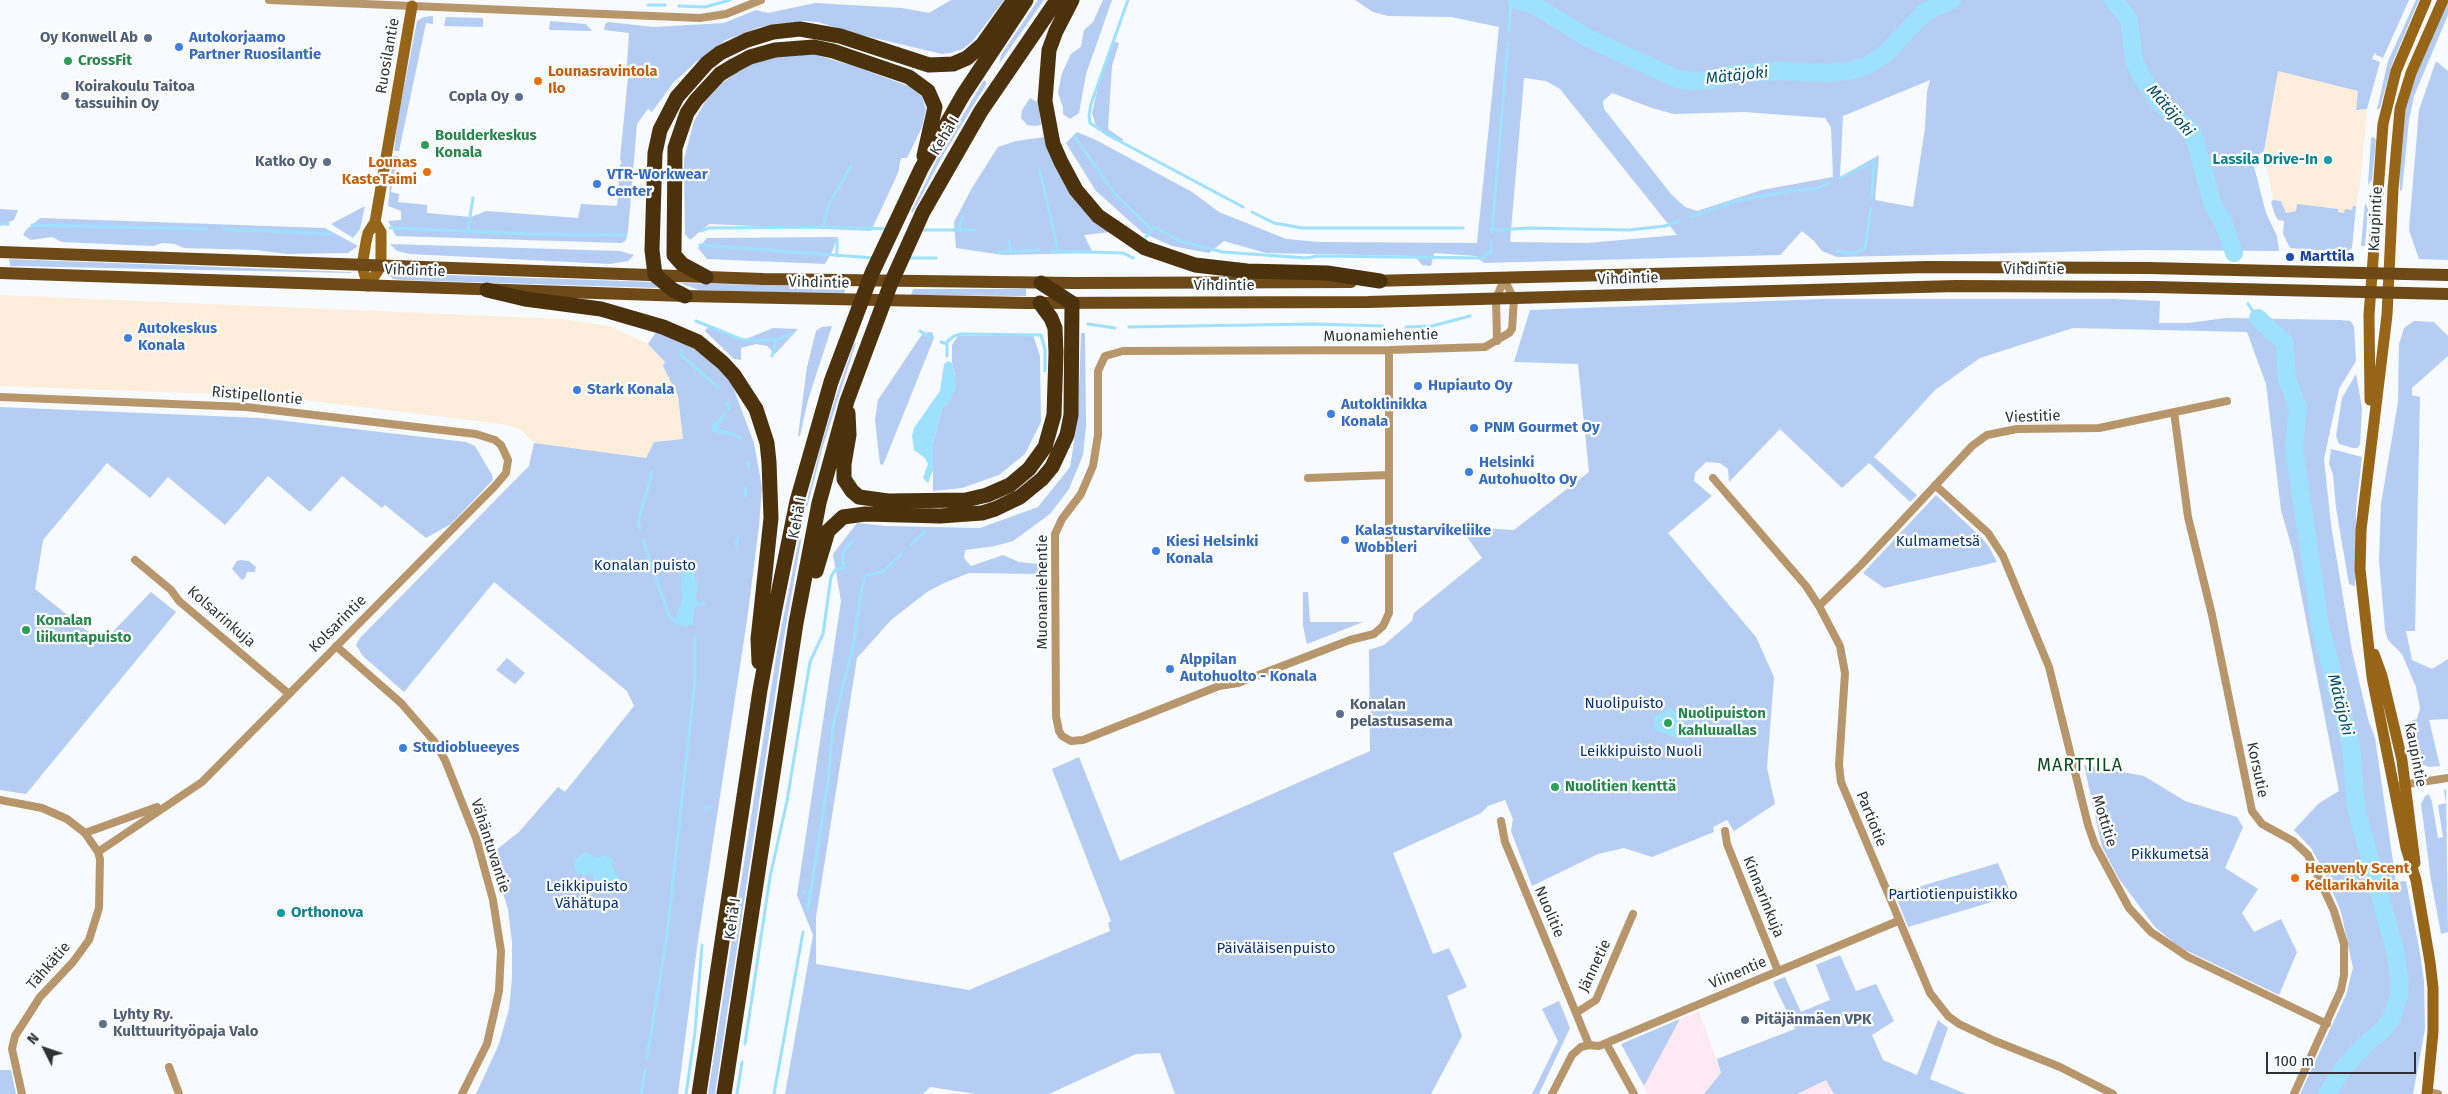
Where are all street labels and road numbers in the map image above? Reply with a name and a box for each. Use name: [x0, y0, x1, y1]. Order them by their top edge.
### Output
street label: Ruosilantie: [372, 17, 404, 95]
street label: Kehä I: [926, 113, 964, 159]
street label: Kaupintie: [2365, 186, 2387, 252]
street label: Vihdintie: [384, 261, 446, 281]
street label: Vihdintie: [2003, 261, 2065, 279]
street label: Vihdintie: [1597, 269, 1659, 289]
street label: Vihdintie: [788, 273, 850, 293]
street label: Vihdintie: [1193, 277, 1255, 295]
street label: Muonamiehentie: [1323, 326, 1439, 346]
street label: Ristipellontie: [211, 383, 303, 409]
street label: Viestitie: [2005, 407, 2061, 427]
street label: Kehä I: [785, 496, 811, 540]
street label: Muonamiehentie: [1034, 535, 1052, 649]
street label: Kolsarinkuja: [183, 583, 259, 651]
street label: Kolsarintie: [306, 592, 370, 656]
street label: Kaupintie: [2400, 721, 2430, 789]
street label: Korsutie: [2242, 740, 2272, 800]
street label: Partiotie: [1852, 789, 1890, 849]
street label: Mottitie: [2088, 793, 2120, 849]
street label: Vähäntuvantie: [466, 797, 514, 895]
street label: Kinnarinkuja: [1738, 854, 1788, 940]
street label: Nuolitie: [1530, 884, 1568, 940]
street label: Kehä I: [721, 897, 745, 941]
street label: Jännetie: [1575, 937, 1615, 995]
street label: Tähkätie: [23, 938, 75, 994]
street label: Viinentie: [1707, 953, 1769, 993]

